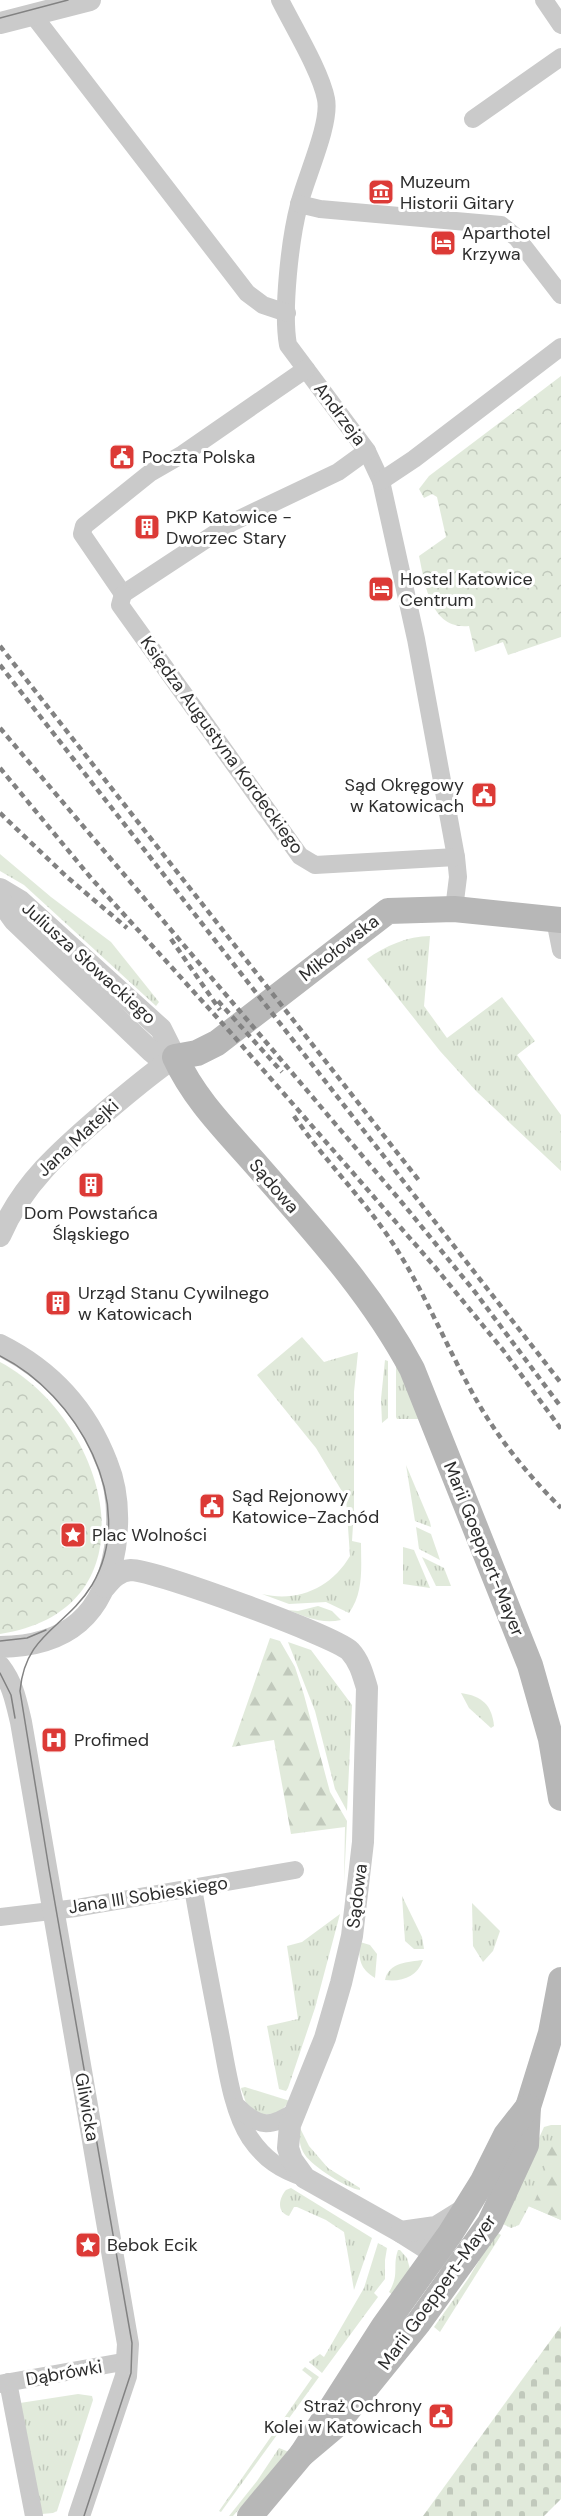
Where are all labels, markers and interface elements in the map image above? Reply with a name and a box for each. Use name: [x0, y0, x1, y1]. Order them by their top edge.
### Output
place label: Muzeum Historii Gitary: [400, 170, 514, 215]
museum icon: Muzeum Historii Gitary: [366, 177, 396, 207]
place label: Aparthotel Krzywa: [462, 221, 550, 266]
hotel icon: Aparthotel Krzywa: [428, 228, 458, 258]
street label: Andrzeja: [308, 378, 372, 450]
public building icon: Poczta Polska: [107, 442, 137, 472]
place label: Poczta Polska: [142, 445, 255, 469]
place label: PKP Katowice - Dworzec Stary: [166, 505, 292, 550]
building icon: PKP Katowice - Dworzec Stary: [132, 512, 162, 542]
place label: Hostel Katowice Centrum: [400, 567, 533, 612]
hotel icon: Hostel Katowice Centrum: [366, 574, 396, 604]
street label: Księdza Augustyna Kordeckiego: [135, 631, 309, 859]
place label: Sąd Okręgowy w Katowicach: [344, 773, 464, 818]
public building icon: Sąd Okręgowy w Katowicach: [469, 780, 499, 810]
street label: Juliusza Słowackiego: [17, 896, 161, 1030]
street label: Mikołowska: [294, 909, 384, 987]
street label: Jana Matejki: [32, 1094, 124, 1182]
street label: Sądowa: [244, 1154, 304, 1218]
building icon: Dom Powstańca Śląskiego: [76, 1170, 106, 1200]
place label: Dom Powstańca Śląskiego: [24, 1201, 158, 1246]
place label: Urząd Stanu Cywilnego w Katowicach: [78, 1281, 269, 1326]
building icon: Urząd Stanu Cywilnego w Katowicach: [43, 1288, 73, 1318]
street label: Marii Goeppert-Mayer: [438, 1458, 530, 1640]
place label: Sąd Rejonowy Katowice-Zachód: [232, 1484, 379, 1529]
public building icon: Sąd Rejonowy Katowice-Zachód: [197, 1491, 227, 1521]
place icon: Plac Wolności: [58, 1520, 88, 1550]
place label: Plac Wolności: [92, 1523, 207, 1547]
hospital icon: Profimed: [39, 1725, 69, 1755]
place label: Profimed: [74, 1728, 149, 1752]
street label: Sądowa: [341, 1862, 373, 1930]
street label: Jana III Sobieskiego: [67, 1871, 229, 1919]
street label: Gliwicka: [69, 2071, 105, 2143]
street label: Marii Goeppert-Mayer: [372, 2209, 502, 2374]
place icon: Bebok Ecik: [73, 2230, 103, 2260]
place label: Bebok Ecik: [107, 2233, 198, 2257]
street label: Dąbrówki: [24, 2354, 104, 2392]
place label: Straż Ochrony Kolei w Katowicach: [264, 2394, 422, 2439]
public building icon: Straż Ochrony Kolei w Katowicach: [426, 2401, 456, 2431]

